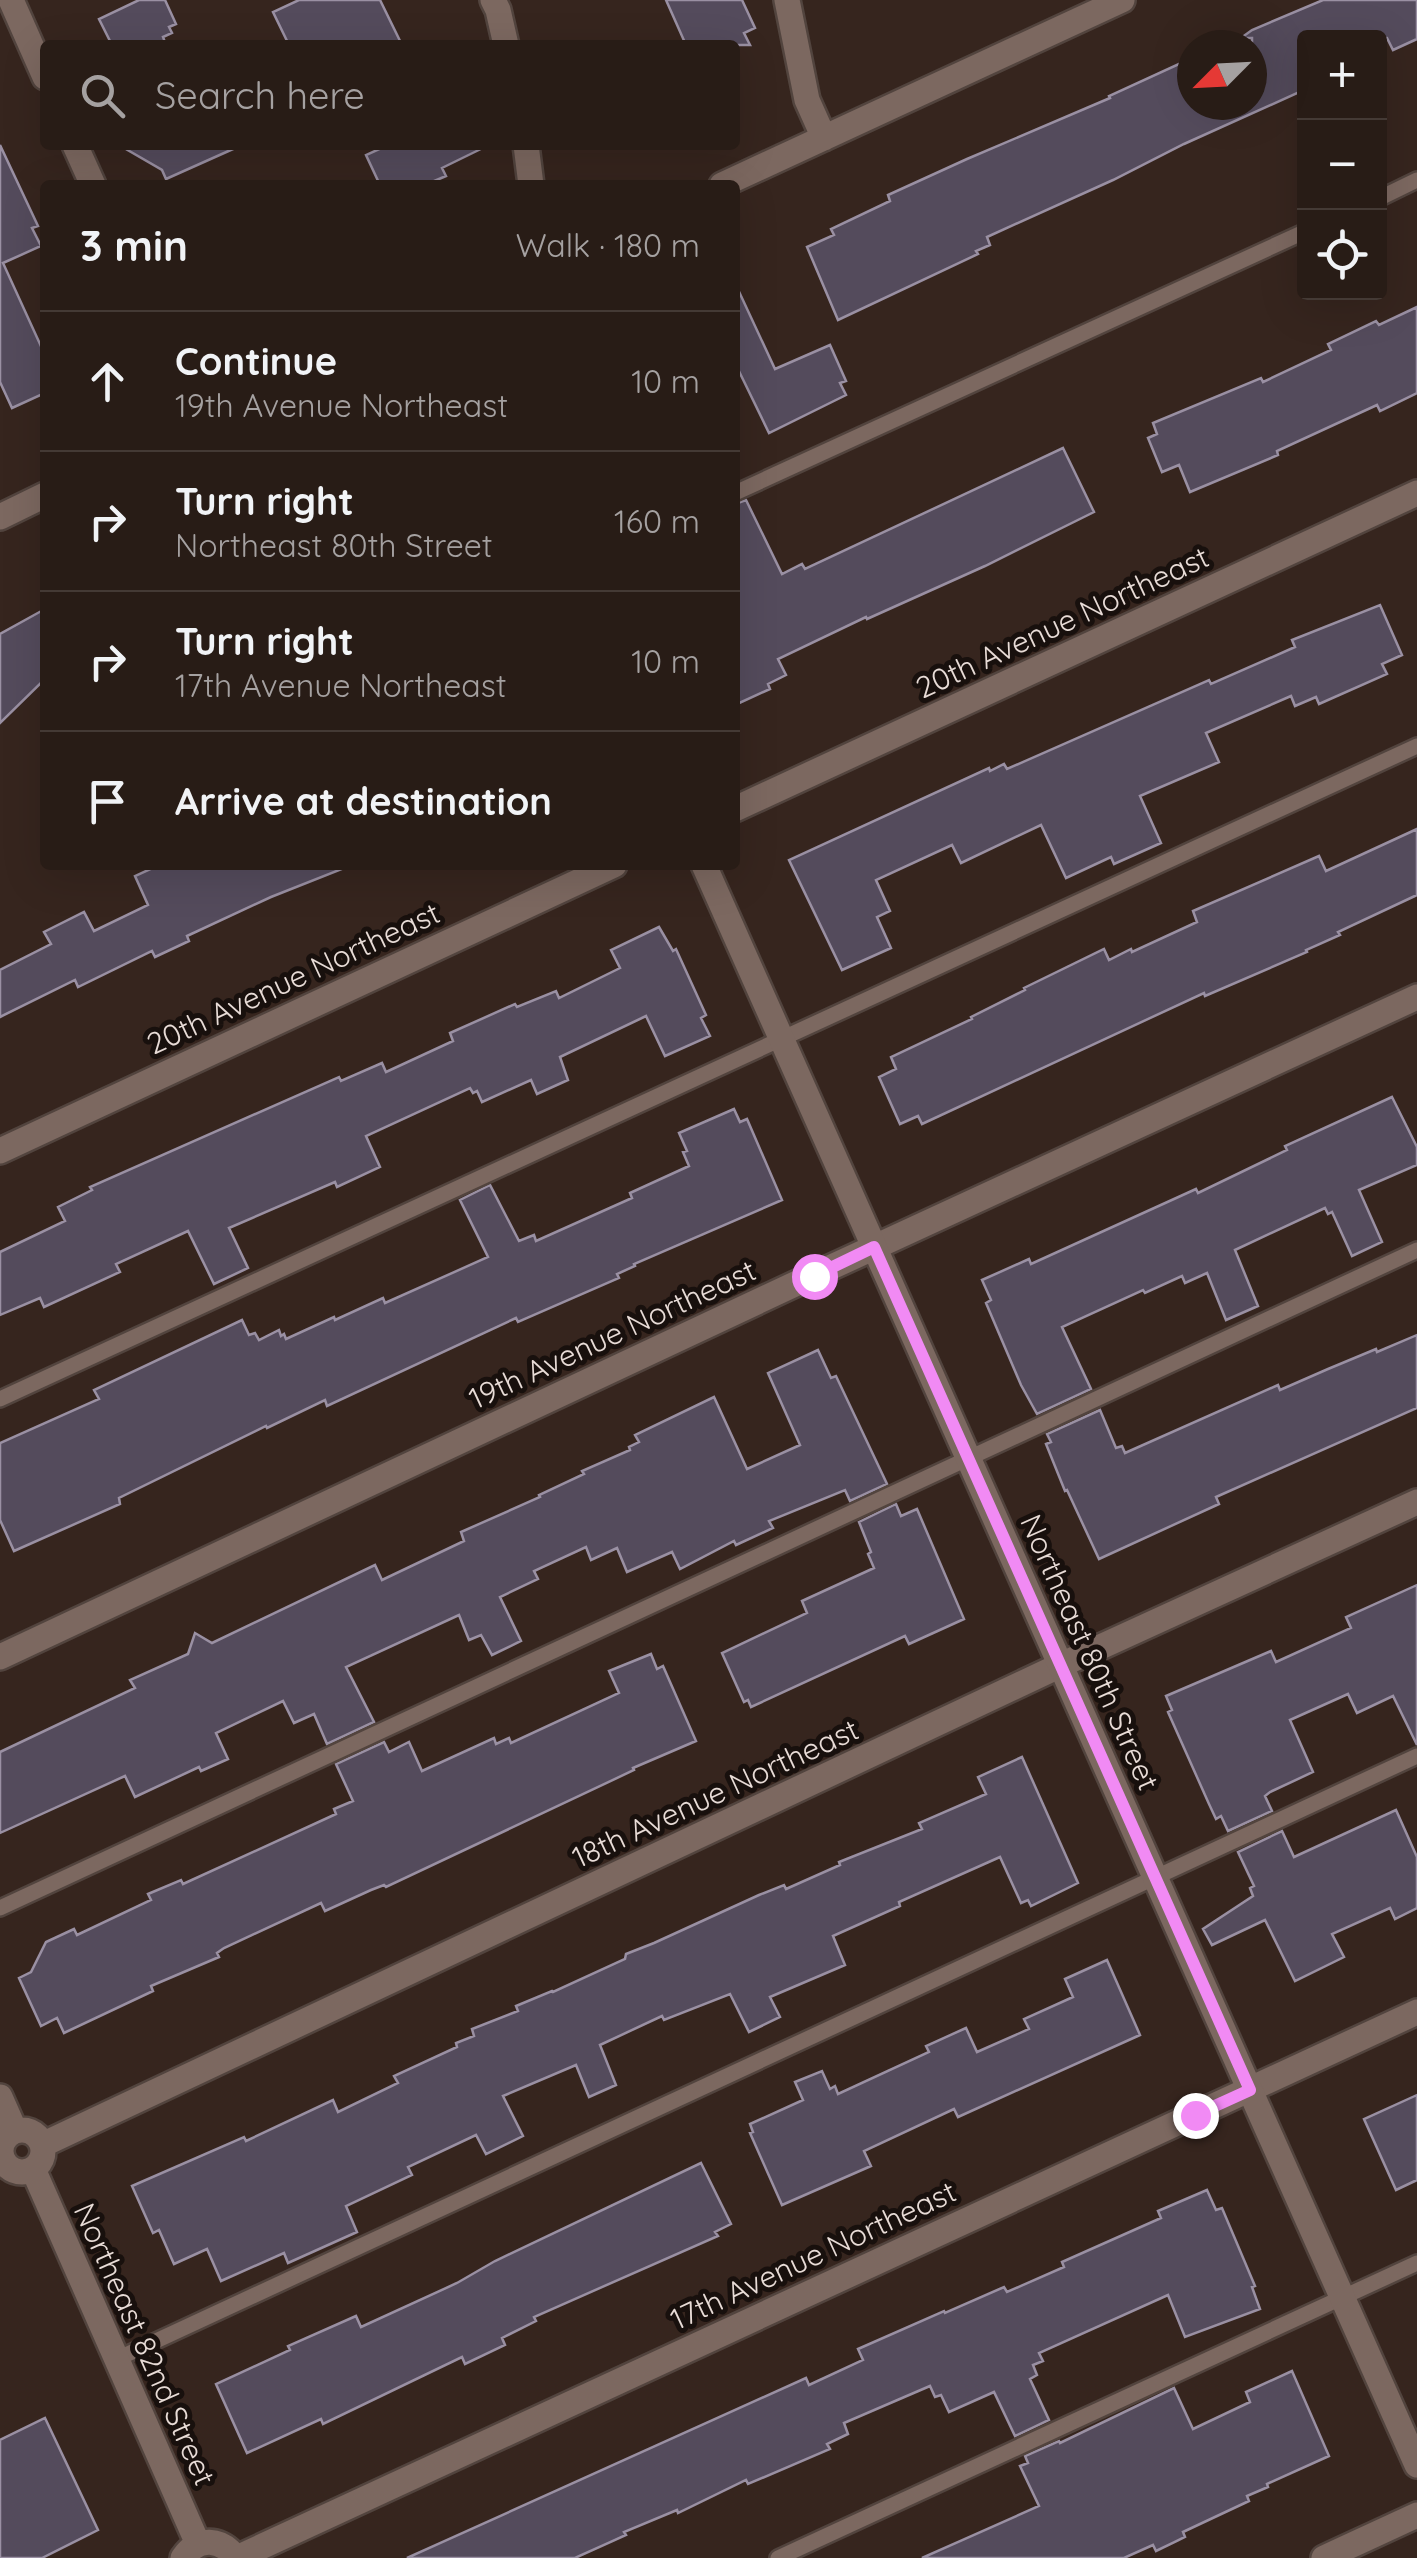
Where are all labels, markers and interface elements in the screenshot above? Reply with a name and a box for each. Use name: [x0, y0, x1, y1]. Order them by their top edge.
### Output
north arrow: [1177, 30, 1267, 120]
map controls: [1297, 30, 1387, 300]
button: +: [1297, 30, 1387, 120]
search box: [40, 40, 740, 150]
icon: search: [75, 68, 130, 123]
text: Search here: [155, 71, 365, 119]
button: −: [1297, 120, 1387, 210]
button: locate: [1297, 210, 1387, 300]
text: 3 min: [80, 219, 188, 272]
text: Walk · 180 m: [516, 225, 700, 265]
text: Continue: [175, 337, 337, 385]
icon: ahead: [80, 354, 135, 409]
text: 10 m: [631, 361, 700, 401]
text: 19th Avenue Northeast: [175, 385, 508, 425]
text: Turn right: [175, 477, 354, 525]
icon: right: [80, 494, 135, 549]
text: 160 m: [614, 501, 700, 541]
text: Northeast 80th Street: [175, 525, 493, 565]
street label: 20th Avenue Northeast: [909, 537, 1215, 707]
text: Turn right: [175, 617, 354, 665]
icon: right: [80, 634, 135, 689]
text: 10 m: [631, 641, 700, 681]
text: 17th Avenue Northeast: [175, 665, 507, 705]
icon: arrive: [80, 774, 135, 829]
text: Arrive at destination: [175, 777, 552, 825]
street label: 20th Avenue Northeast: [140, 893, 446, 1063]
street label: 19th Avenue Northeast: [462, 1251, 762, 1417]
route start: [792, 1254, 838, 1300]
street label: Northeast 80th Street: [1012, 1508, 1168, 1796]
street label: 18th Avenue Northeast: [566, 1710, 864, 1876]
route end: [1173, 2093, 1219, 2139]
street label: 17th Avenue Northeast: [664, 2172, 962, 2338]
street label: Northeast 82nd Street: [66, 2197, 224, 2491]

